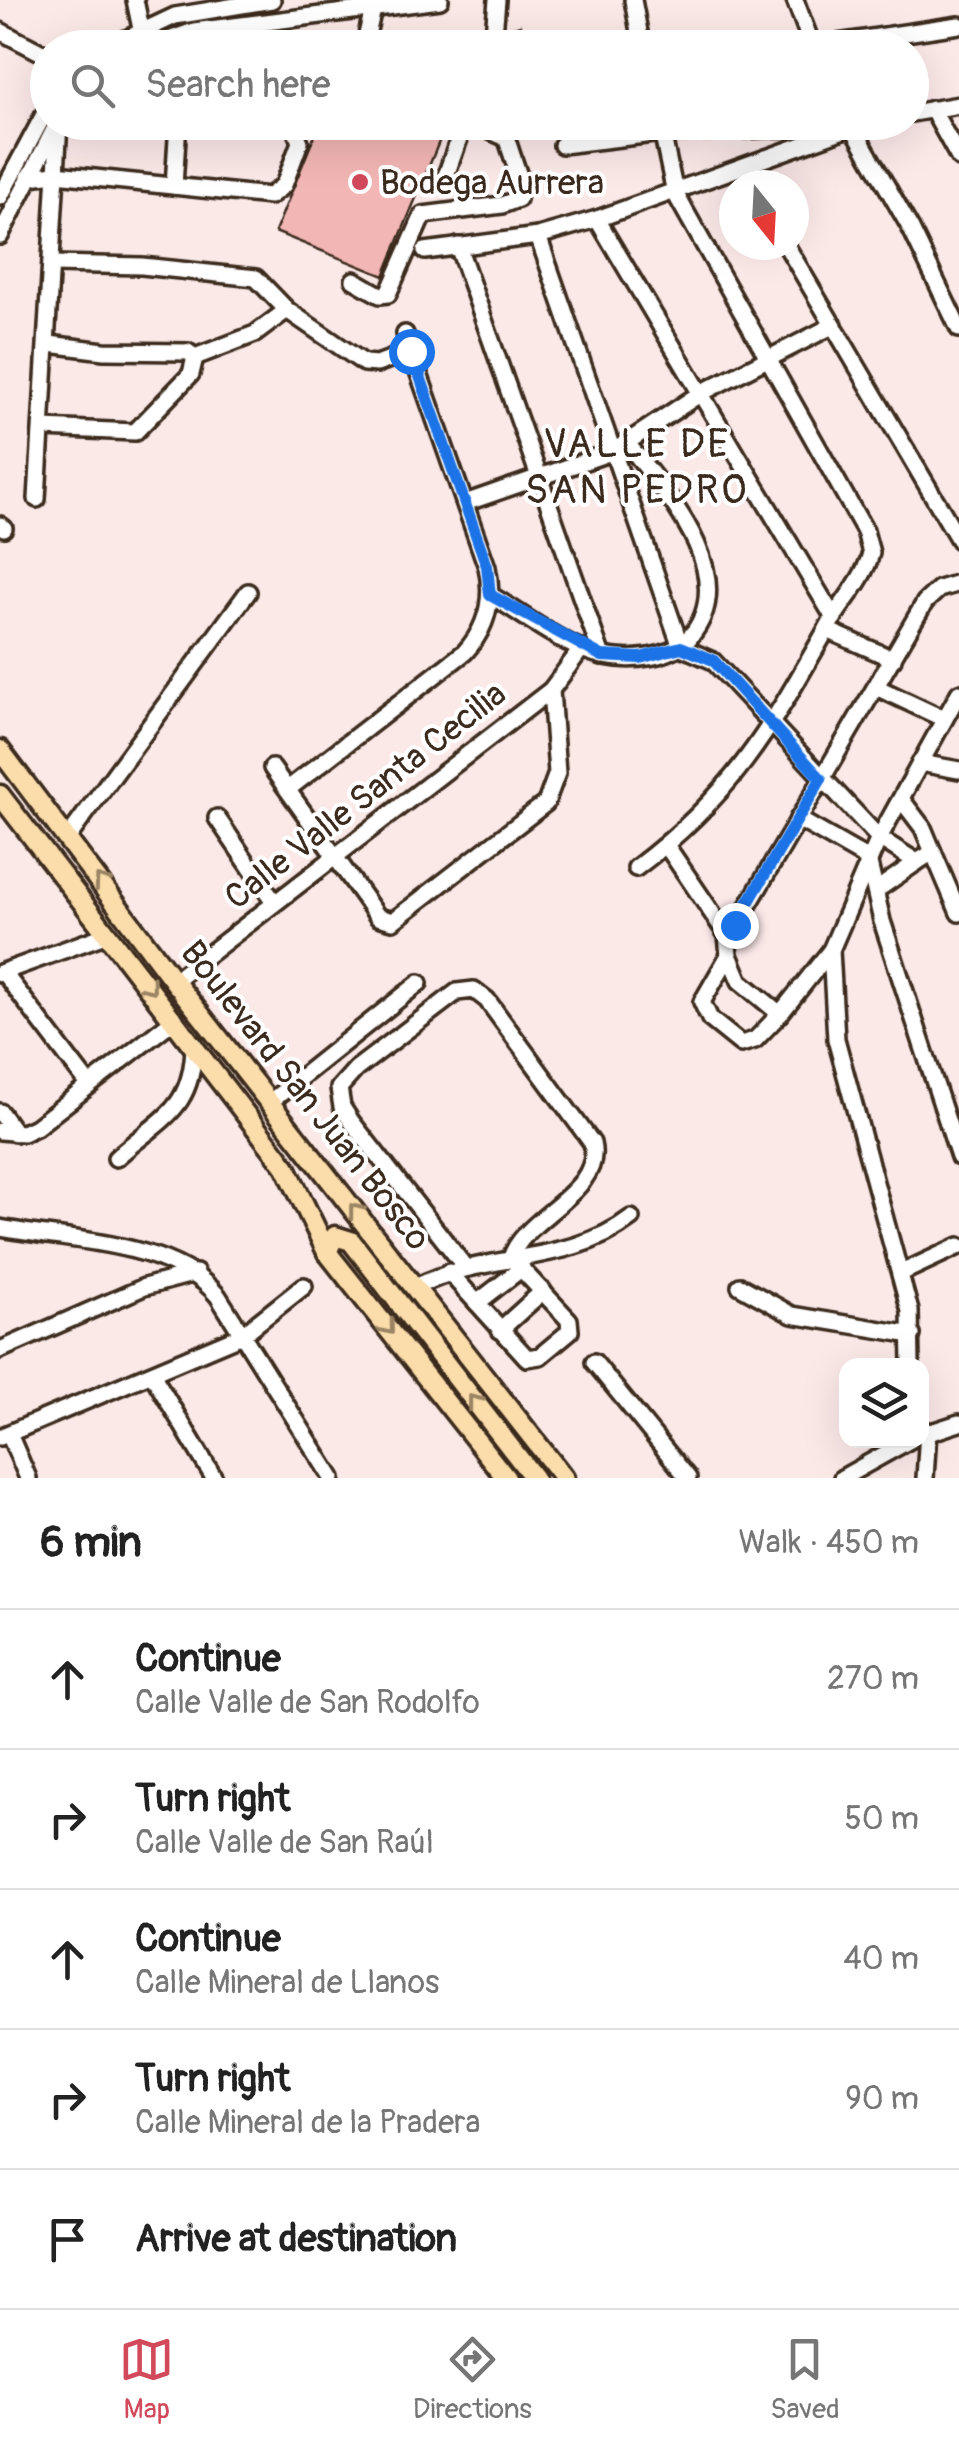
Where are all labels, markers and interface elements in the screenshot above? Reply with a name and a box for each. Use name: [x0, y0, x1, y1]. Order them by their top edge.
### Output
search box: [30, 30, 929, 140]
icon: search: [65, 58, 120, 113]
text: Search here: [145, 61, 331, 109]
place label: Bodega Aurrera: [380, 161, 604, 205]
north arrow: [719, 170, 809, 260]
marker: Bodega Aurrera: [349, 171, 371, 193]
route start: [389, 329, 435, 375]
district label: VALLE DE SAN PEDRO: [525, 420, 749, 515]
street label: Calle Valle Santa Cecilia: [216, 672, 515, 919]
one-way arrow: [95, 873, 113, 892]
route end: [713, 903, 759, 949]
street label: Boulevard San Juan Bosco: [171, 932, 440, 1259]
one-way arrow: [138, 976, 156, 994]
one-way arrow: [350, 1203, 367, 1221]
one-way arrow: [376, 1317, 394, 1335]
map controls: [839, 1358, 929, 1448]
button: layers: [839, 1358, 929, 1448]
one-way arrow: [468, 1394, 486, 1412]
text: 6 min: [40, 1517, 142, 1569]
text: Walk · 450 m: [738, 1523, 919, 1563]
text: Continue: [135, 1635, 281, 1683]
icon: ahead: [40, 1652, 95, 1707]
text: 270 m: [827, 1659, 919, 1699]
text: Calle Valle de San Rodolfo: [135, 1683, 480, 1723]
text: Turn right: [135, 1775, 290, 1823]
icon: right: [40, 1792, 95, 1847]
text: 50 m: [844, 1799, 919, 1839]
text: Calle Valle de San Raúl: [135, 1823, 434, 1863]
text: Continue: [135, 1915, 281, 1963]
icon: ahead: [40, 1932, 95, 1987]
text: 40 m: [843, 1939, 919, 1979]
text: Calle Mineral de Llanos: [135, 1963, 439, 2003]
text: Turn right: [135, 2055, 290, 2103]
icon: right: [40, 2072, 95, 2127]
text: 90 m: [845, 2079, 919, 2119]
text: Calle Mineral de la Pradera: [135, 2103, 480, 2143]
icon: arrive: [40, 2212, 95, 2267]
text: Arrive at destination: [135, 2215, 457, 2263]
tab: Map: [119, 2332, 174, 2427]
tab: Directions: [413, 2332, 532, 2427]
tab: Saved: [770, 2332, 840, 2427]

